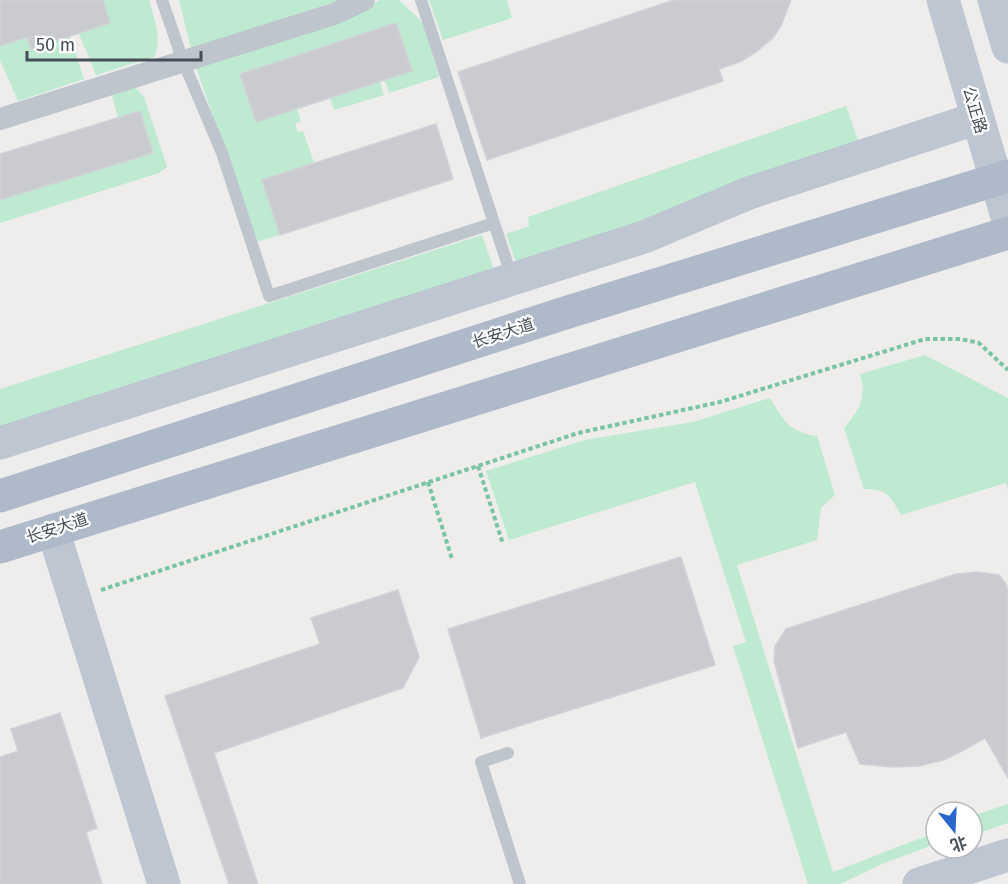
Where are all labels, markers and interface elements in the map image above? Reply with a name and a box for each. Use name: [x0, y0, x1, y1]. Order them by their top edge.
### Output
scale bar: [27, 24, 201, 62]
text: 50 m: [36, 34, 75, 56]
street label: 公正路: [959, 84, 991, 136]
street label: 长安大道: [470, 314, 536, 352]
street label: 长安大道: [24, 509, 90, 547]
north arrow: [924, 800, 984, 860]
text: 北: [948, 832, 969, 855]

